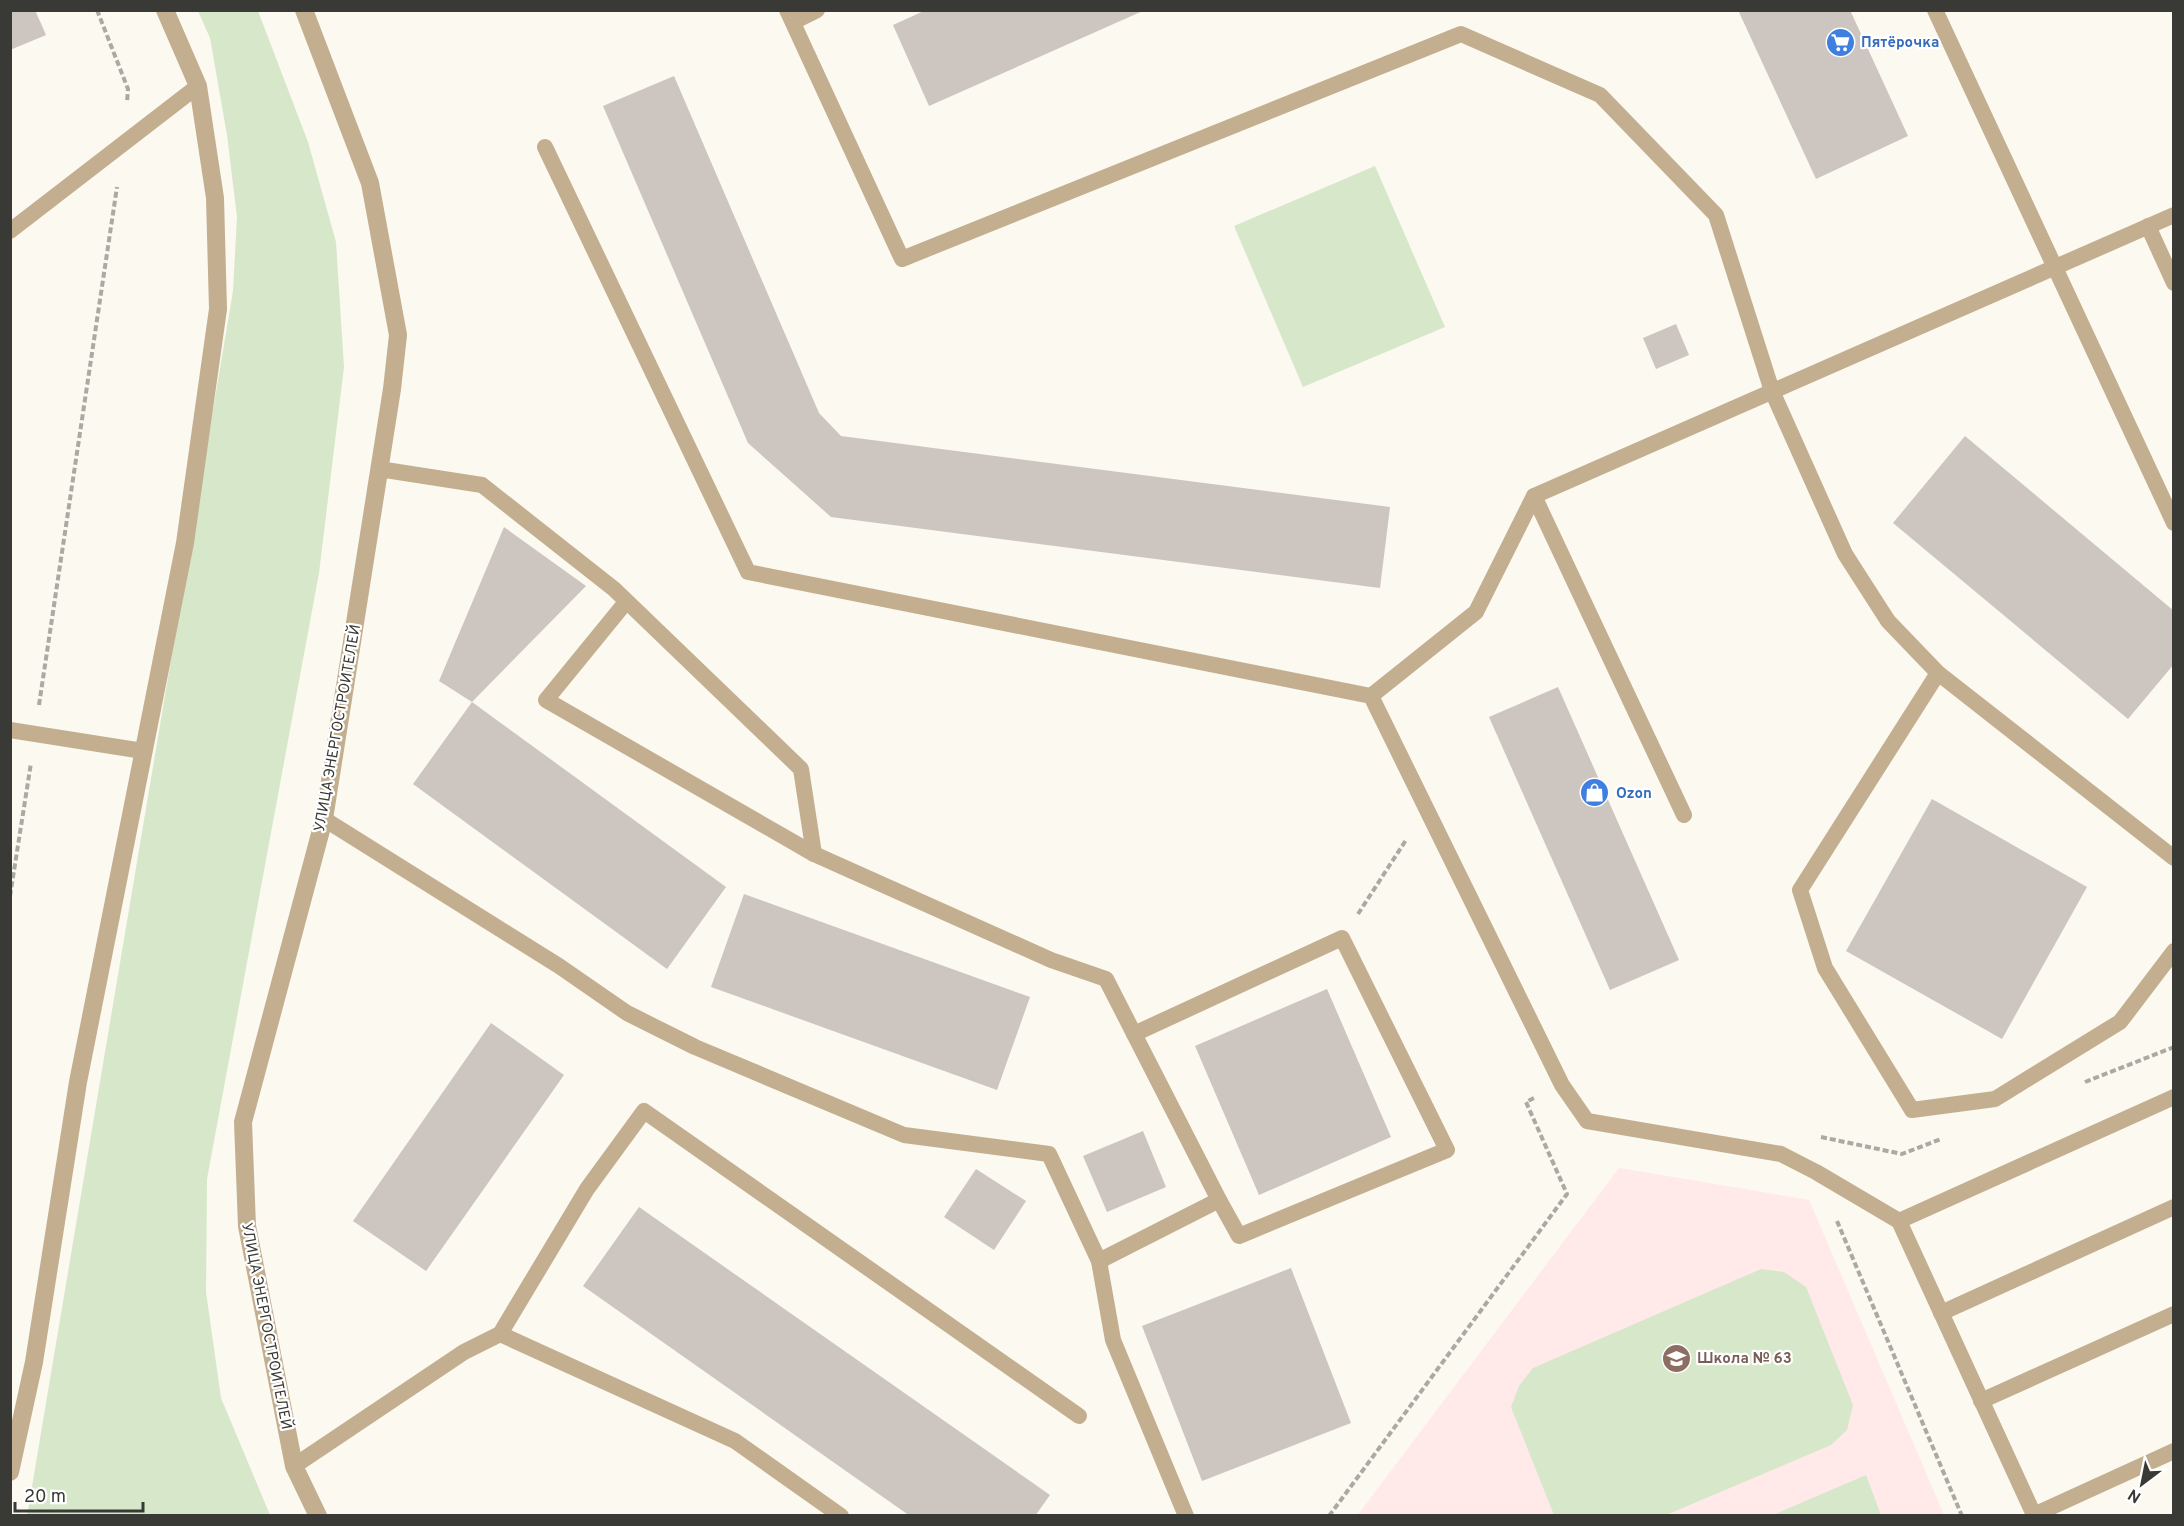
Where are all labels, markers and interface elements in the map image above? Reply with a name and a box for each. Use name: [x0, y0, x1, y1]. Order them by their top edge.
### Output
supermarket icon: Пятёрочка: [1824, 26, 1856, 58]
place label: Пятёрочка: [1861, 34, 1939, 53]
street label: УЛИЦА ЭНЕРГОСТРОИТЕЛЕЙ: [309, 623, 366, 833]
shop icon: Ozon: [1579, 777, 1611, 809]
place label: Ozon: [1616, 785, 1652, 804]
street label: УЛИЦА ЭНЕРГОСТРОИТЕЛЕЙ: [236, 1221, 297, 1431]
school or university icon: Школа № 63: [1660, 1342, 1692, 1374]
place label: Школа № 63: [1697, 1350, 1792, 1369]
north arrow: [2112, 1454, 2172, 1514]
scale bar: [15, 1475, 142, 1513]
text: N: [2125, 1483, 2145, 1507]
text: 20 m: [24, 1486, 66, 1509]

